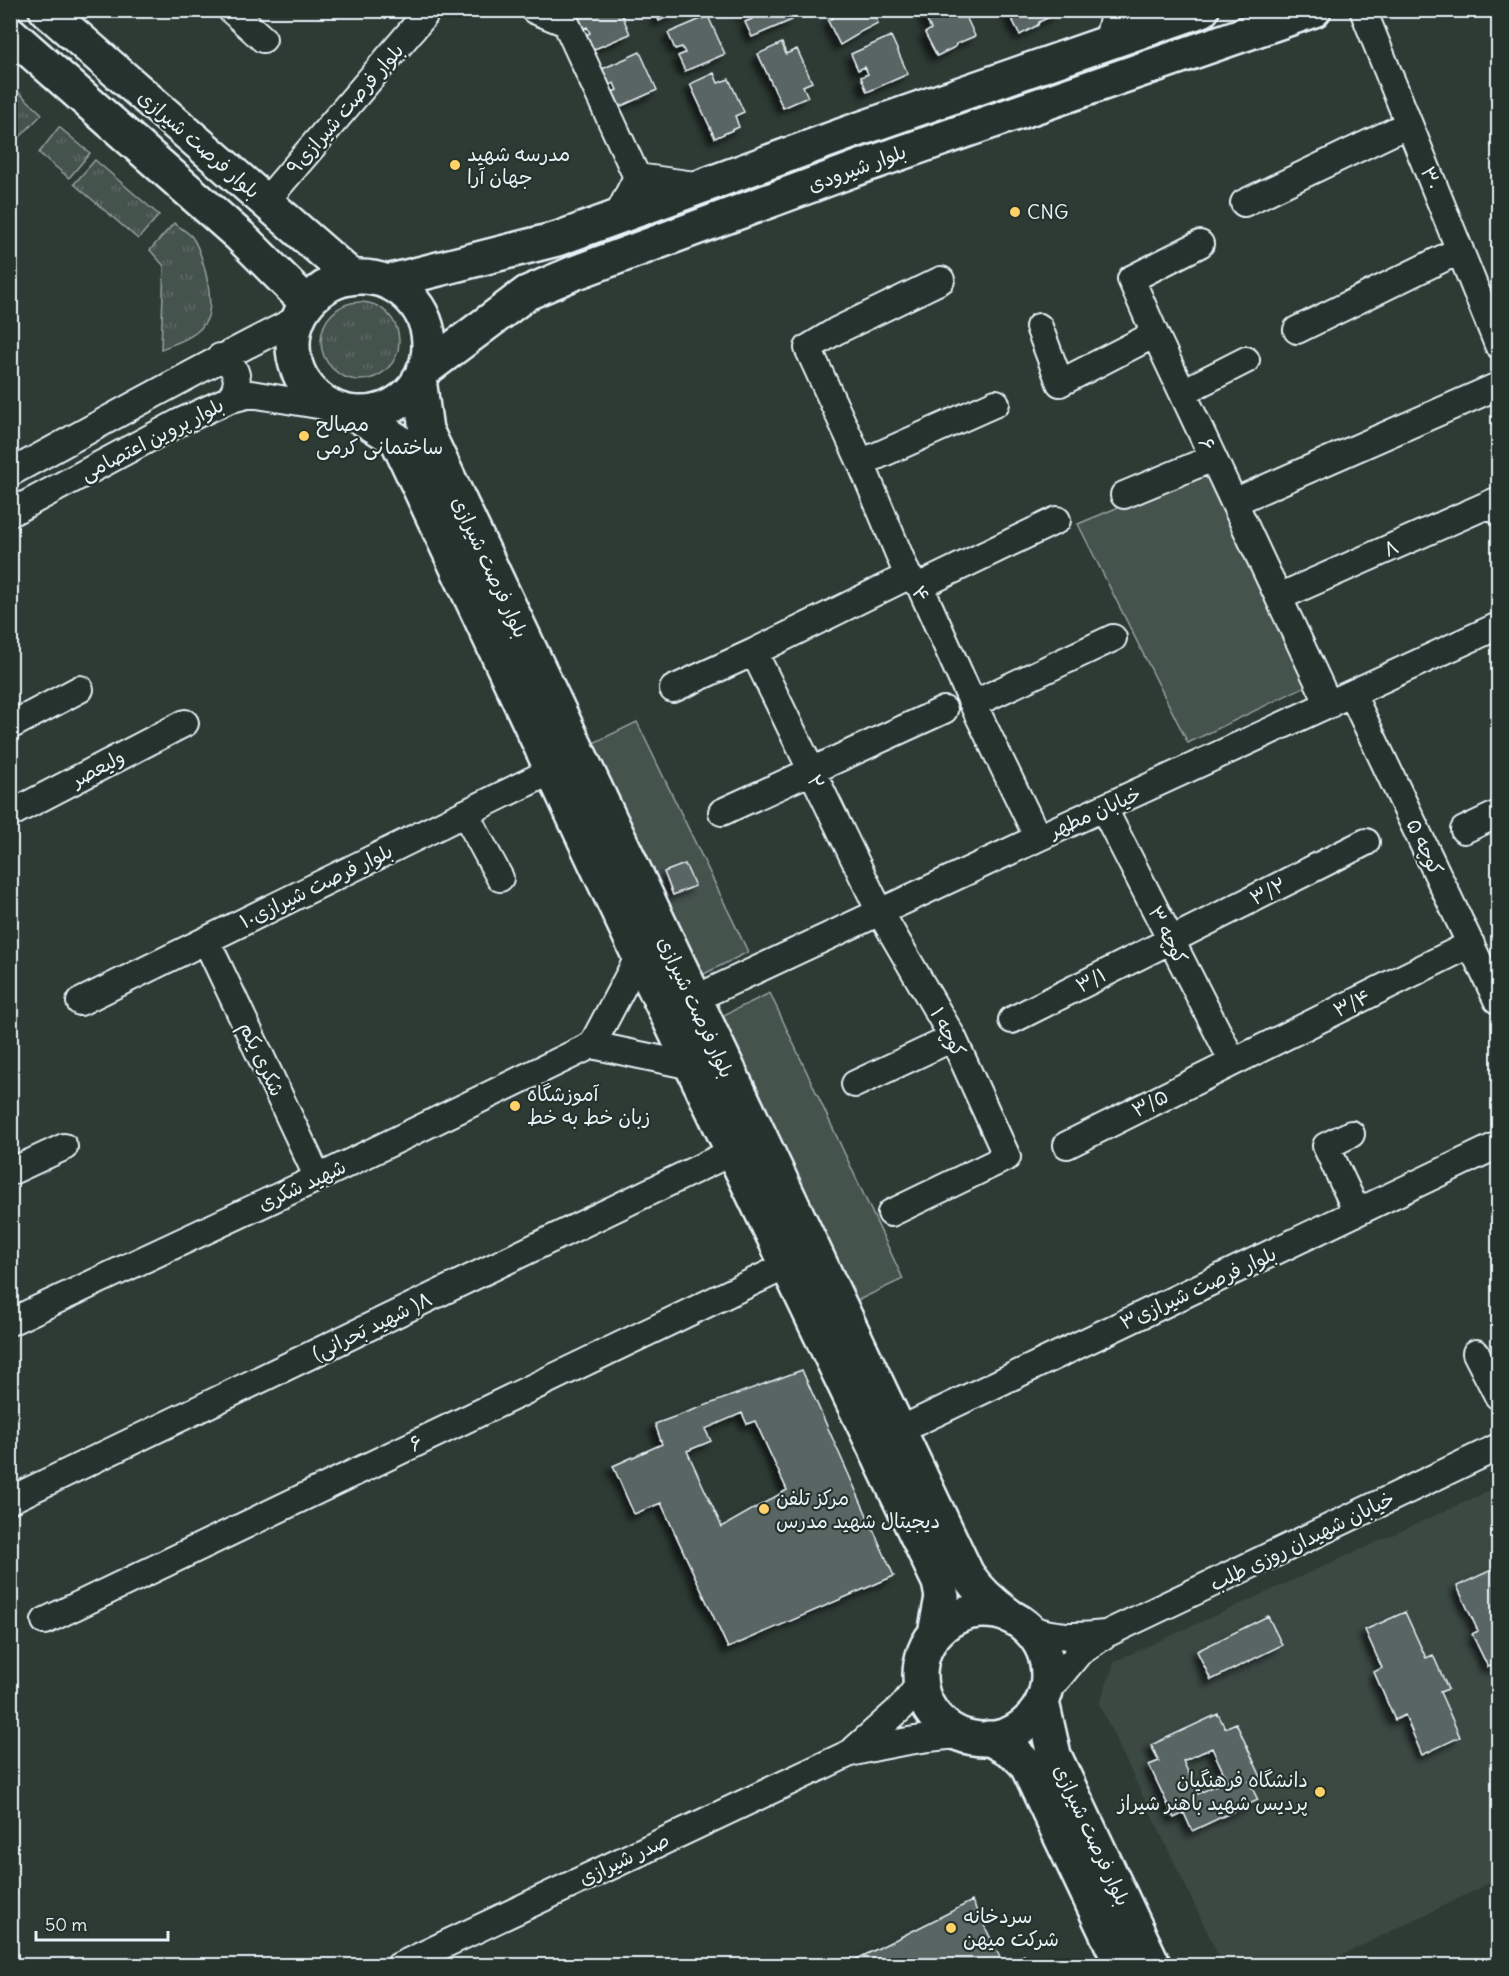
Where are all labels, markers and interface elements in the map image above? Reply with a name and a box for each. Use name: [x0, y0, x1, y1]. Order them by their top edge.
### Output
street label: ۹بلوار فرصت شیرازی: [281, 38, 409, 180]
street label: بلوار فرصت شیرازی: [133, 84, 265, 203]
street label: بلوار شیرودی: [804, 138, 909, 197]
place label: مدرسه شهید جهان آرا: [467, 141, 570, 189]
marker: مدرسه شهید جهان آرا: [448, 158, 462, 172]
street label: ۳۰: [1416, 163, 1447, 193]
place label: CNG: [1027, 199, 1068, 224]
marker: CNG: [1008, 205, 1022, 219]
street label: بلوار پروین اعتصامی: [76, 392, 228, 486]
place label: مصالح ساختمانی کرمی: [316, 411, 443, 460]
marker: مصالح ساختمانی کرمی: [297, 429, 311, 443]
street label: ۶: [1194, 433, 1221, 455]
street label: بلوار فرصت شیرازی: [447, 492, 534, 642]
street label: ۸: [1379, 533, 1402, 562]
street label: ۴: [907, 581, 936, 607]
street label: ولیعصر: [65, 743, 129, 793]
street label: ۲: [802, 770, 831, 793]
street label: خیابان مطهر: [1043, 780, 1145, 844]
street label: کوچه ۵: [1401, 815, 1449, 879]
street label: بلوار فرصت شیرازی۱۰: [235, 838, 396, 933]
street label: ۳/۲: [1246, 871, 1290, 910]
street label: کوچه ۳: [1142, 902, 1194, 968]
street label: بلوار فرصت شیرازی: [653, 932, 740, 1082]
street label: ۳/۱: [1071, 961, 1110, 998]
street label: ۳/۴: [1329, 983, 1375, 1022]
street label: کوچه ۱: [924, 1003, 972, 1061]
street label: شکری یکم: [232, 1018, 291, 1101]
place label: آموزشگاه زبان خط به خط: [527, 1081, 650, 1129]
street label: ۳/۵: [1127, 1083, 1172, 1122]
marker: آموزشگاه زبان خط به خط: [508, 1099, 522, 1113]
street label: شهید شکری: [254, 1153, 350, 1216]
street label: ۳بلوار فرصت شیرازی: [1116, 1240, 1280, 1335]
street label: (شهید بَحرانی )۸: [308, 1286, 436, 1366]
street label: ۶: [405, 1429, 427, 1456]
place label: مرکز تلفن دیجیتال شهید مدرس: [776, 1485, 940, 1533]
street label: خیابان شهیدان روزی طلب: [1205, 1485, 1398, 1596]
marker: مرکز تلفن دیجیتال شهید مدرس: [757, 1502, 771, 1516]
street label: بلوار فرصت شیرازی: [1049, 1760, 1136, 1910]
place label: دانشگاه فرهنگیان پردیس شهید باهنر شیراز: [1116, 1767, 1308, 1816]
marker: دانشگاه فرهنگیان پردیس شهید باهنر شیراز: [1313, 1785, 1327, 1799]
street label: صدر شیرازی: [574, 1827, 673, 1890]
place label: سردخانه شرکت میهن: [963, 1903, 1059, 1951]
scale bar: [36, 1904, 168, 1942]
text: 50 m: [45, 1913, 87, 1936]
marker: سردخانه شرکت میهن: [944, 1921, 958, 1935]

